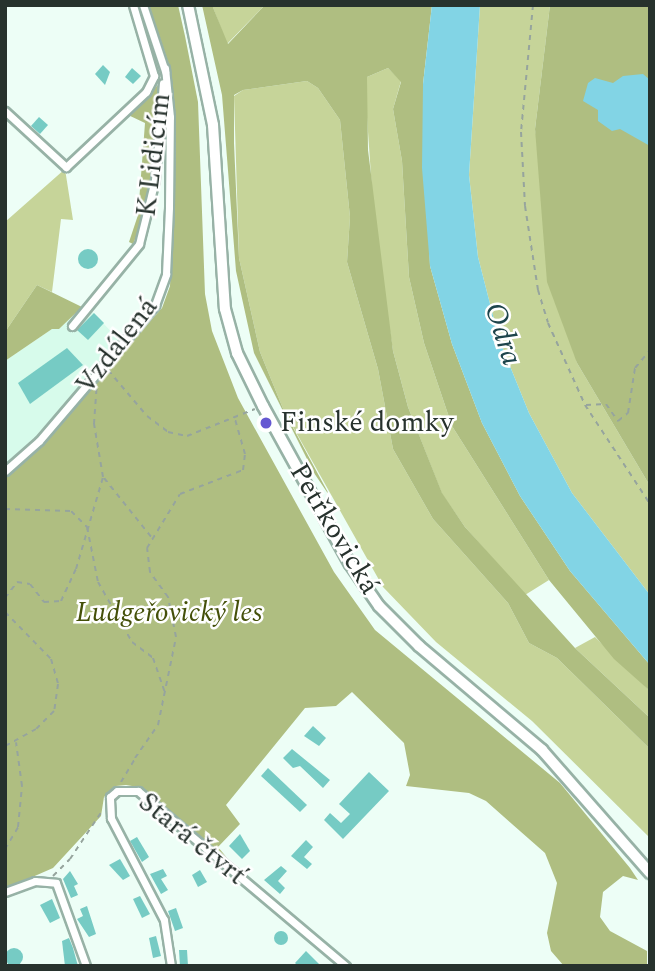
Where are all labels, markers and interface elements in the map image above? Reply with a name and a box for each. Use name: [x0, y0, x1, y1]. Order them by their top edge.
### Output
street label: K Lidicím: [130, 91, 178, 219]
street label: Vzdálená: [69, 291, 165, 401]
water label: Odra: [476, 298, 530, 370]
place label: Finské domky: [280, 406, 454, 440]
marker: Finské domky: [258, 415, 274, 431]
street label: Petřkovická: [282, 457, 386, 601]
park label: Ludgeřovický les: [76, 596, 262, 630]
street label: Stará čtvrť: [131, 785, 253, 893]

